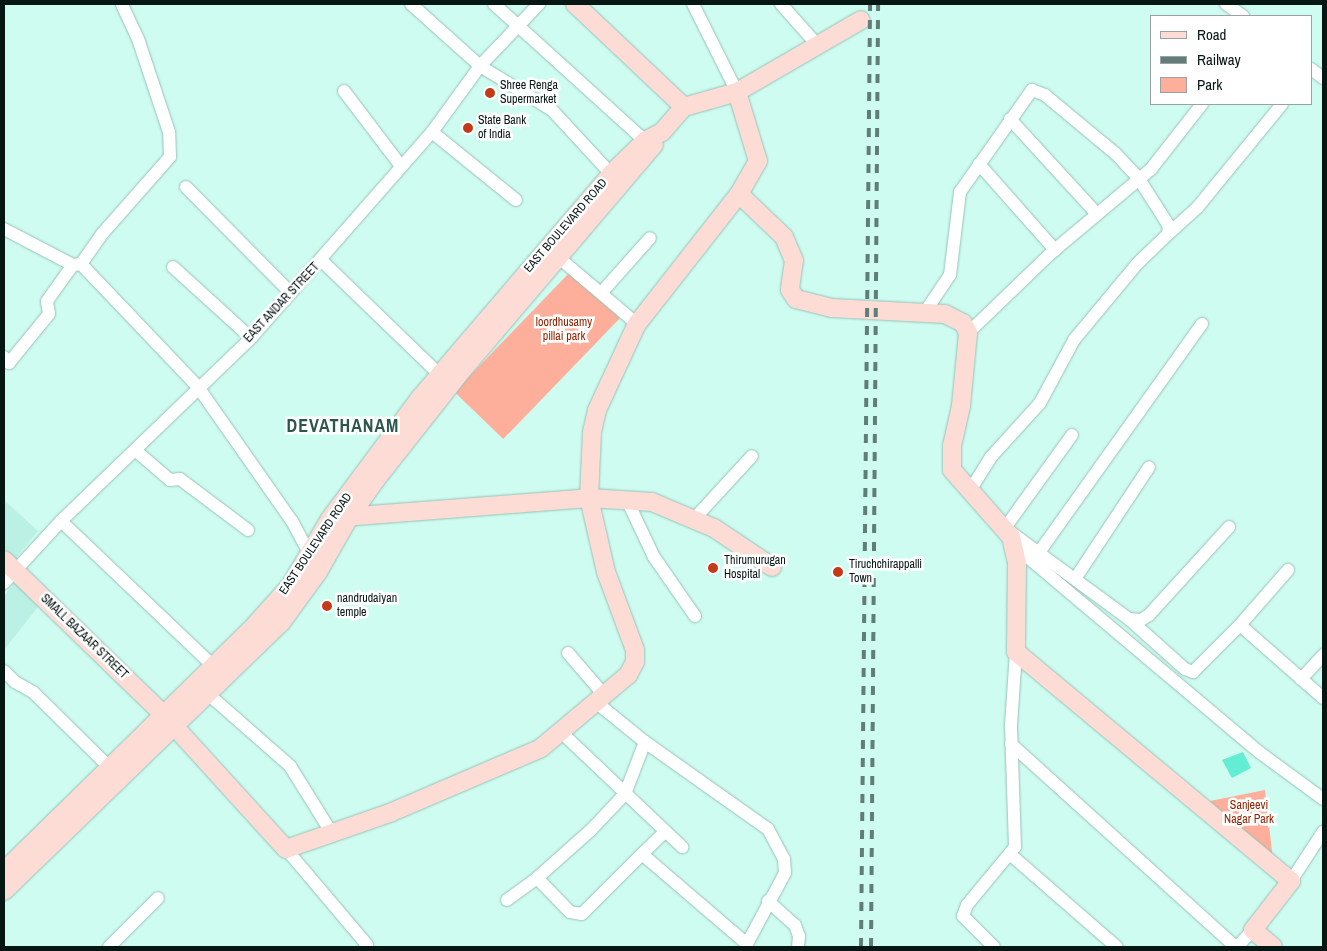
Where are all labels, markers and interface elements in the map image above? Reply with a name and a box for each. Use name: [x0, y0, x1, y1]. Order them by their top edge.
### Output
legend: [1150, 15, 1312, 105]
text: Road: [1197, 24, 1226, 45]
text: Railway: [1197, 49, 1241, 70]
text: Park: [1197, 74, 1222, 95]
place label: Shree Renga Supermarket: [500, 79, 558, 107]
marker: Shree Renga Supermarket: [484, 87, 496, 99]
place label: State Bank of India: [478, 114, 526, 142]
marker: State Bank of India: [462, 122, 474, 134]
street label: EAST BOULEVARD ROAD: [521, 176, 611, 276]
street label: EAST ANDAR STREET: [241, 260, 323, 346]
park label: loordhusamy pillai park: [536, 316, 592, 344]
district label: DEVATHANAM: [285, 415, 401, 437]
street label: EAST BOULEVARD ROAD: [277, 490, 355, 598]
place label: Thirumurugan Hospital: [724, 554, 786, 582]
place label: Tiruchchirappalli Town: [849, 558, 922, 586]
marker: Thirumurugan Hospital: [706, 561, 720, 575]
marker: Tiruchchirappalli Town: [831, 565, 845, 579]
street label: SMALL BAZAAR STREET: [37, 592, 131, 682]
place label: nandrudaiyan temple: [337, 592, 397, 620]
marker: nandrudaiyan temple: [321, 600, 333, 612]
park label: Sanjeevi Nagar Park: [1224, 799, 1274, 827]

